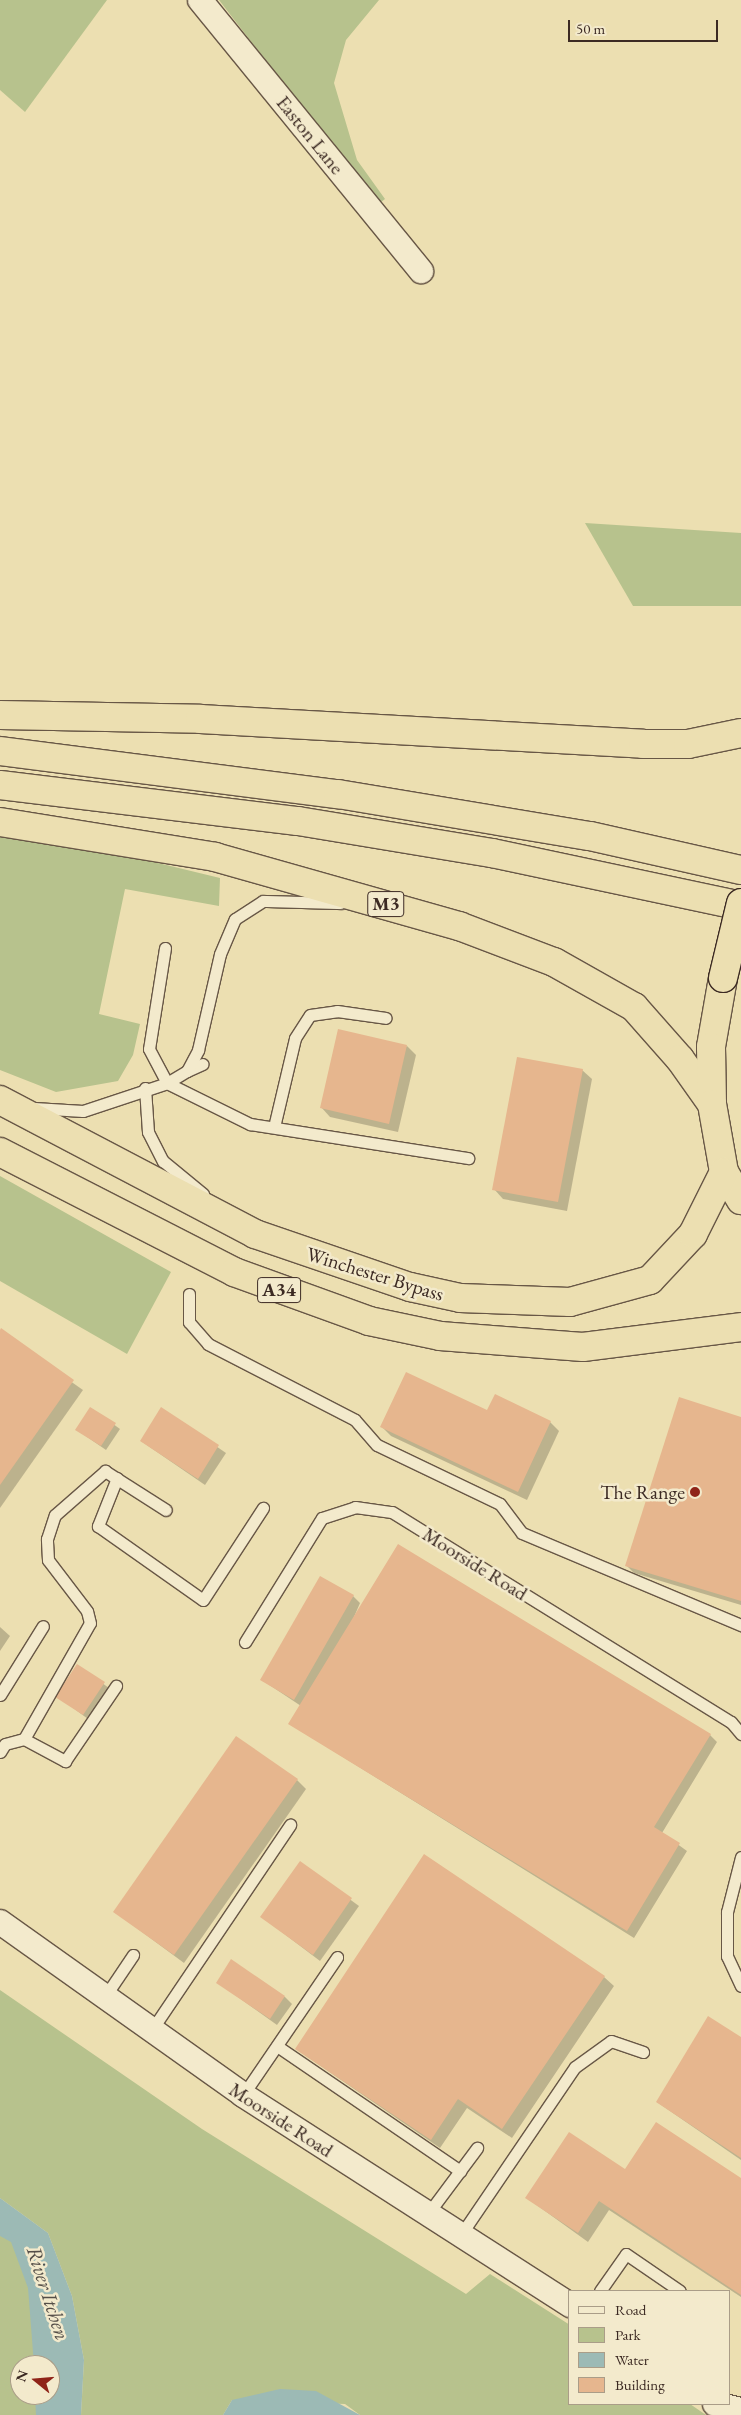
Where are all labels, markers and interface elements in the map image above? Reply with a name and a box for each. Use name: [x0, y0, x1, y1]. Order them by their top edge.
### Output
scale bar: [571, 10, 721, 42]
text: 50 m: [576, 19, 605, 38]
street label: Easton Lane: [271, 91, 349, 179]
road number: M3: [367, 888, 405, 921]
street label: Winchester Bypass: [303, 1242, 447, 1306]
road number: A34: [256, 1274, 302, 1306]
place label: The Range: [600, 1480, 685, 1504]
marker: The Range: [689, 1486, 701, 1498]
street label: Moorside Road: [418, 1522, 532, 1606]
street label: Moorside Road: [224, 2077, 338, 2163]
water label: River Itchen: [21, 2243, 75, 2343]
legend: [568, 2290, 731, 2405]
text: Road: [615, 2300, 646, 2319]
text: Park: [615, 2325, 641, 2344]
text: Water: [615, 2350, 649, 2369]
north arrow: [10, 2355, 60, 2405]
text: N: [11, 2368, 32, 2384]
text: Building: [615, 2375, 665, 2394]

